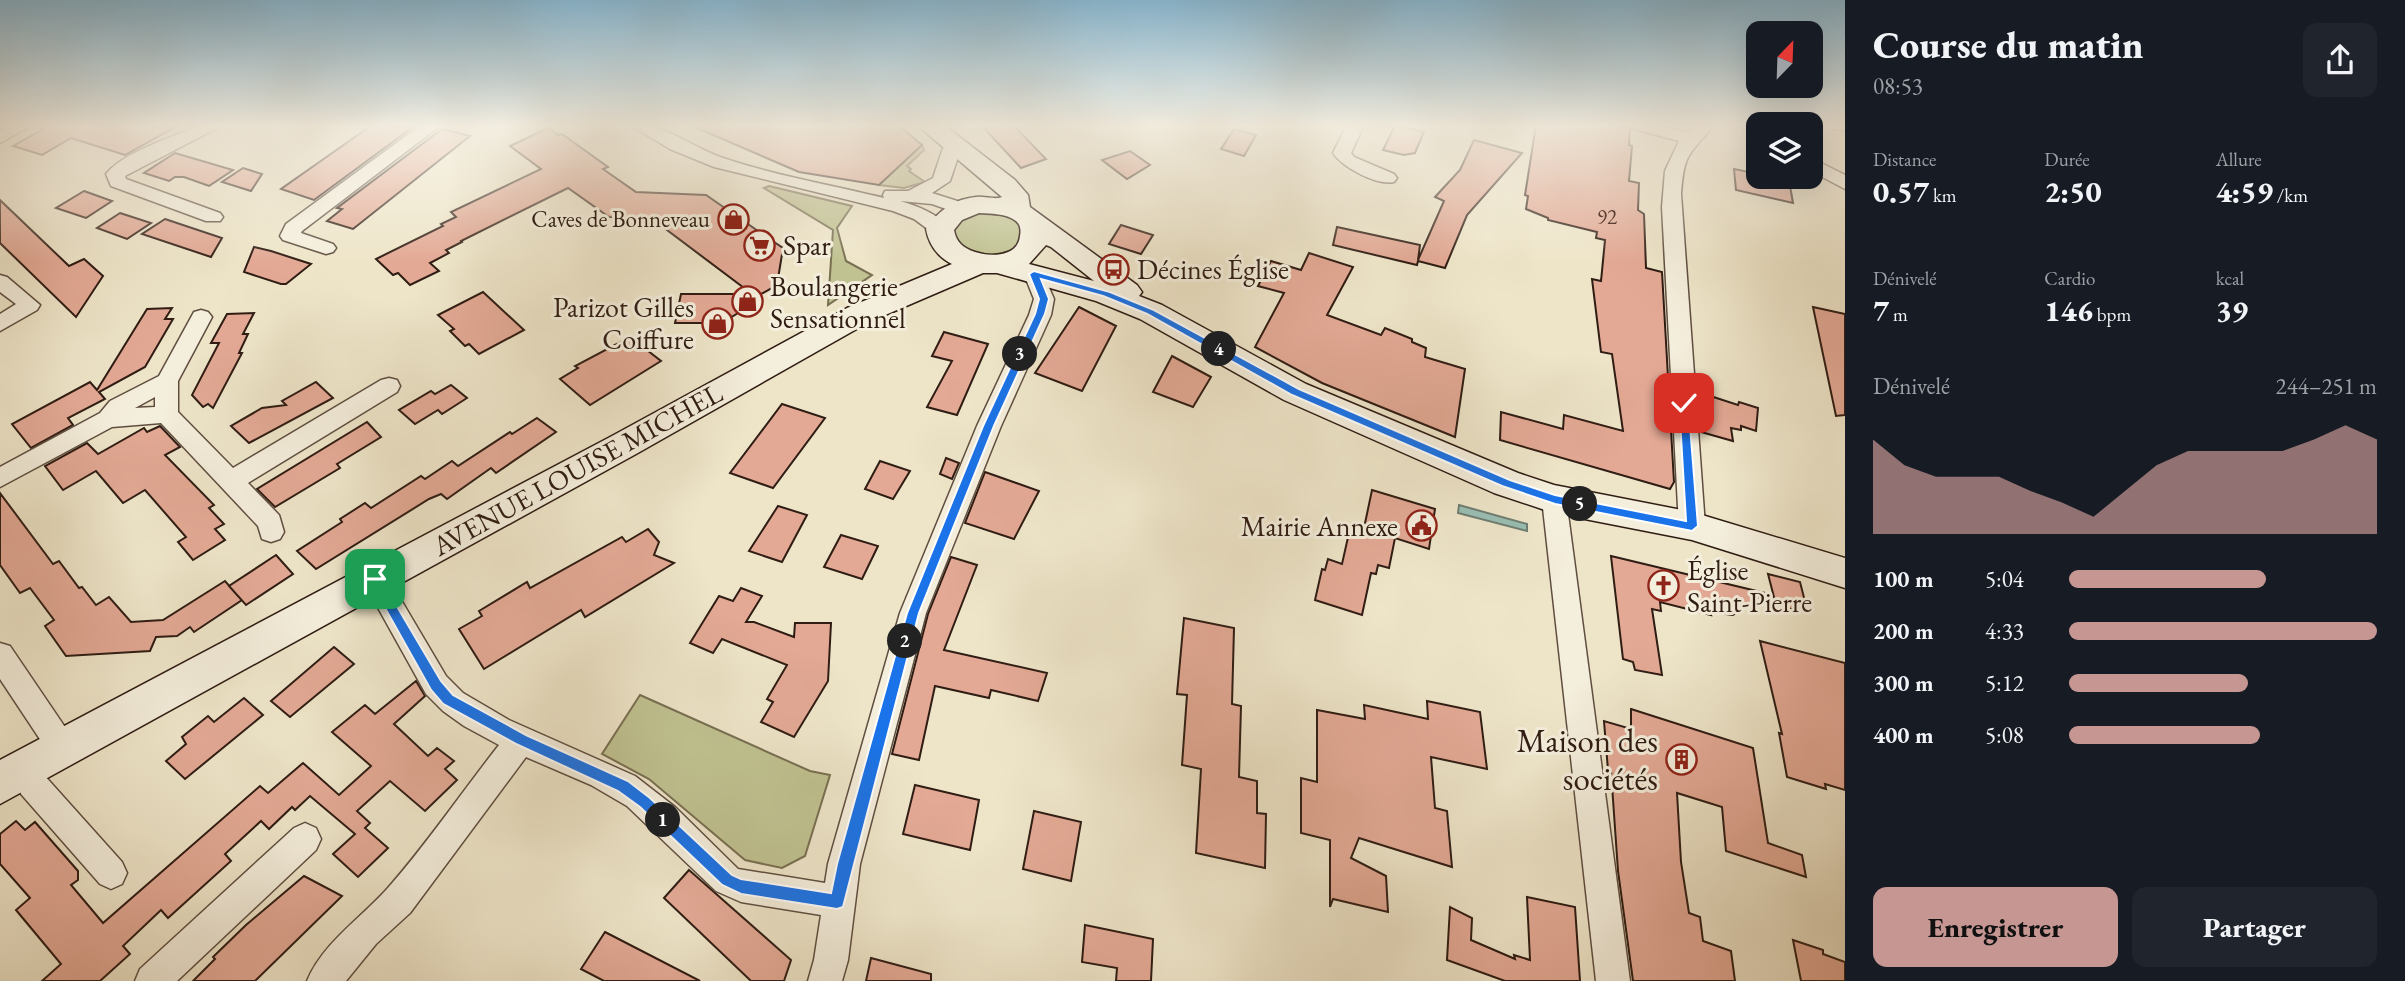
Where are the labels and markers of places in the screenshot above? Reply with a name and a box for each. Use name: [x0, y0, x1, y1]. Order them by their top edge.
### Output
shop icon: Caves de Bonneveau: [716, 202, 750, 236]
place label: Caves de Bonneveau: [531, 204, 710, 234]
place label: Spar: [783, 227, 831, 263]
supermarket icon: Spar: [743, 228, 777, 262]
place label: Décines Église: [1137, 251, 1289, 287]
bus stop icon: Décines Église: [1097, 252, 1131, 286]
place label: Boulangerie Sensationnel: [770, 268, 906, 336]
shop icon: Boulangerie Sensationnel: [730, 285, 764, 319]
place label: Parizot Gilles Coiffure: [553, 289, 694, 357]
shop icon: Parizot Gilles Coiffure: [700, 306, 734, 340]
pin: 4: [1202, 332, 1236, 366]
pin: 3: [1002, 336, 1038, 372]
pin: [1654, 373, 1714, 433]
pin: 5: [1562, 486, 1598, 522]
place label: Mairie Annexe: [1241, 508, 1398, 544]
public building icon: Mairie Annexe: [1404, 509, 1438, 543]
pin: [345, 549, 405, 609]
place label: Église Saint-Pierre: [1687, 552, 1812, 620]
church icon: Église Saint-Pierre: [1647, 569, 1681, 603]
pin: 2: [888, 624, 922, 658]
place label: Maison des sociétés: [1516, 719, 1658, 800]
building icon: Maison des sociétés: [1664, 742, 1698, 776]
pin: 1: [646, 802, 680, 838]

